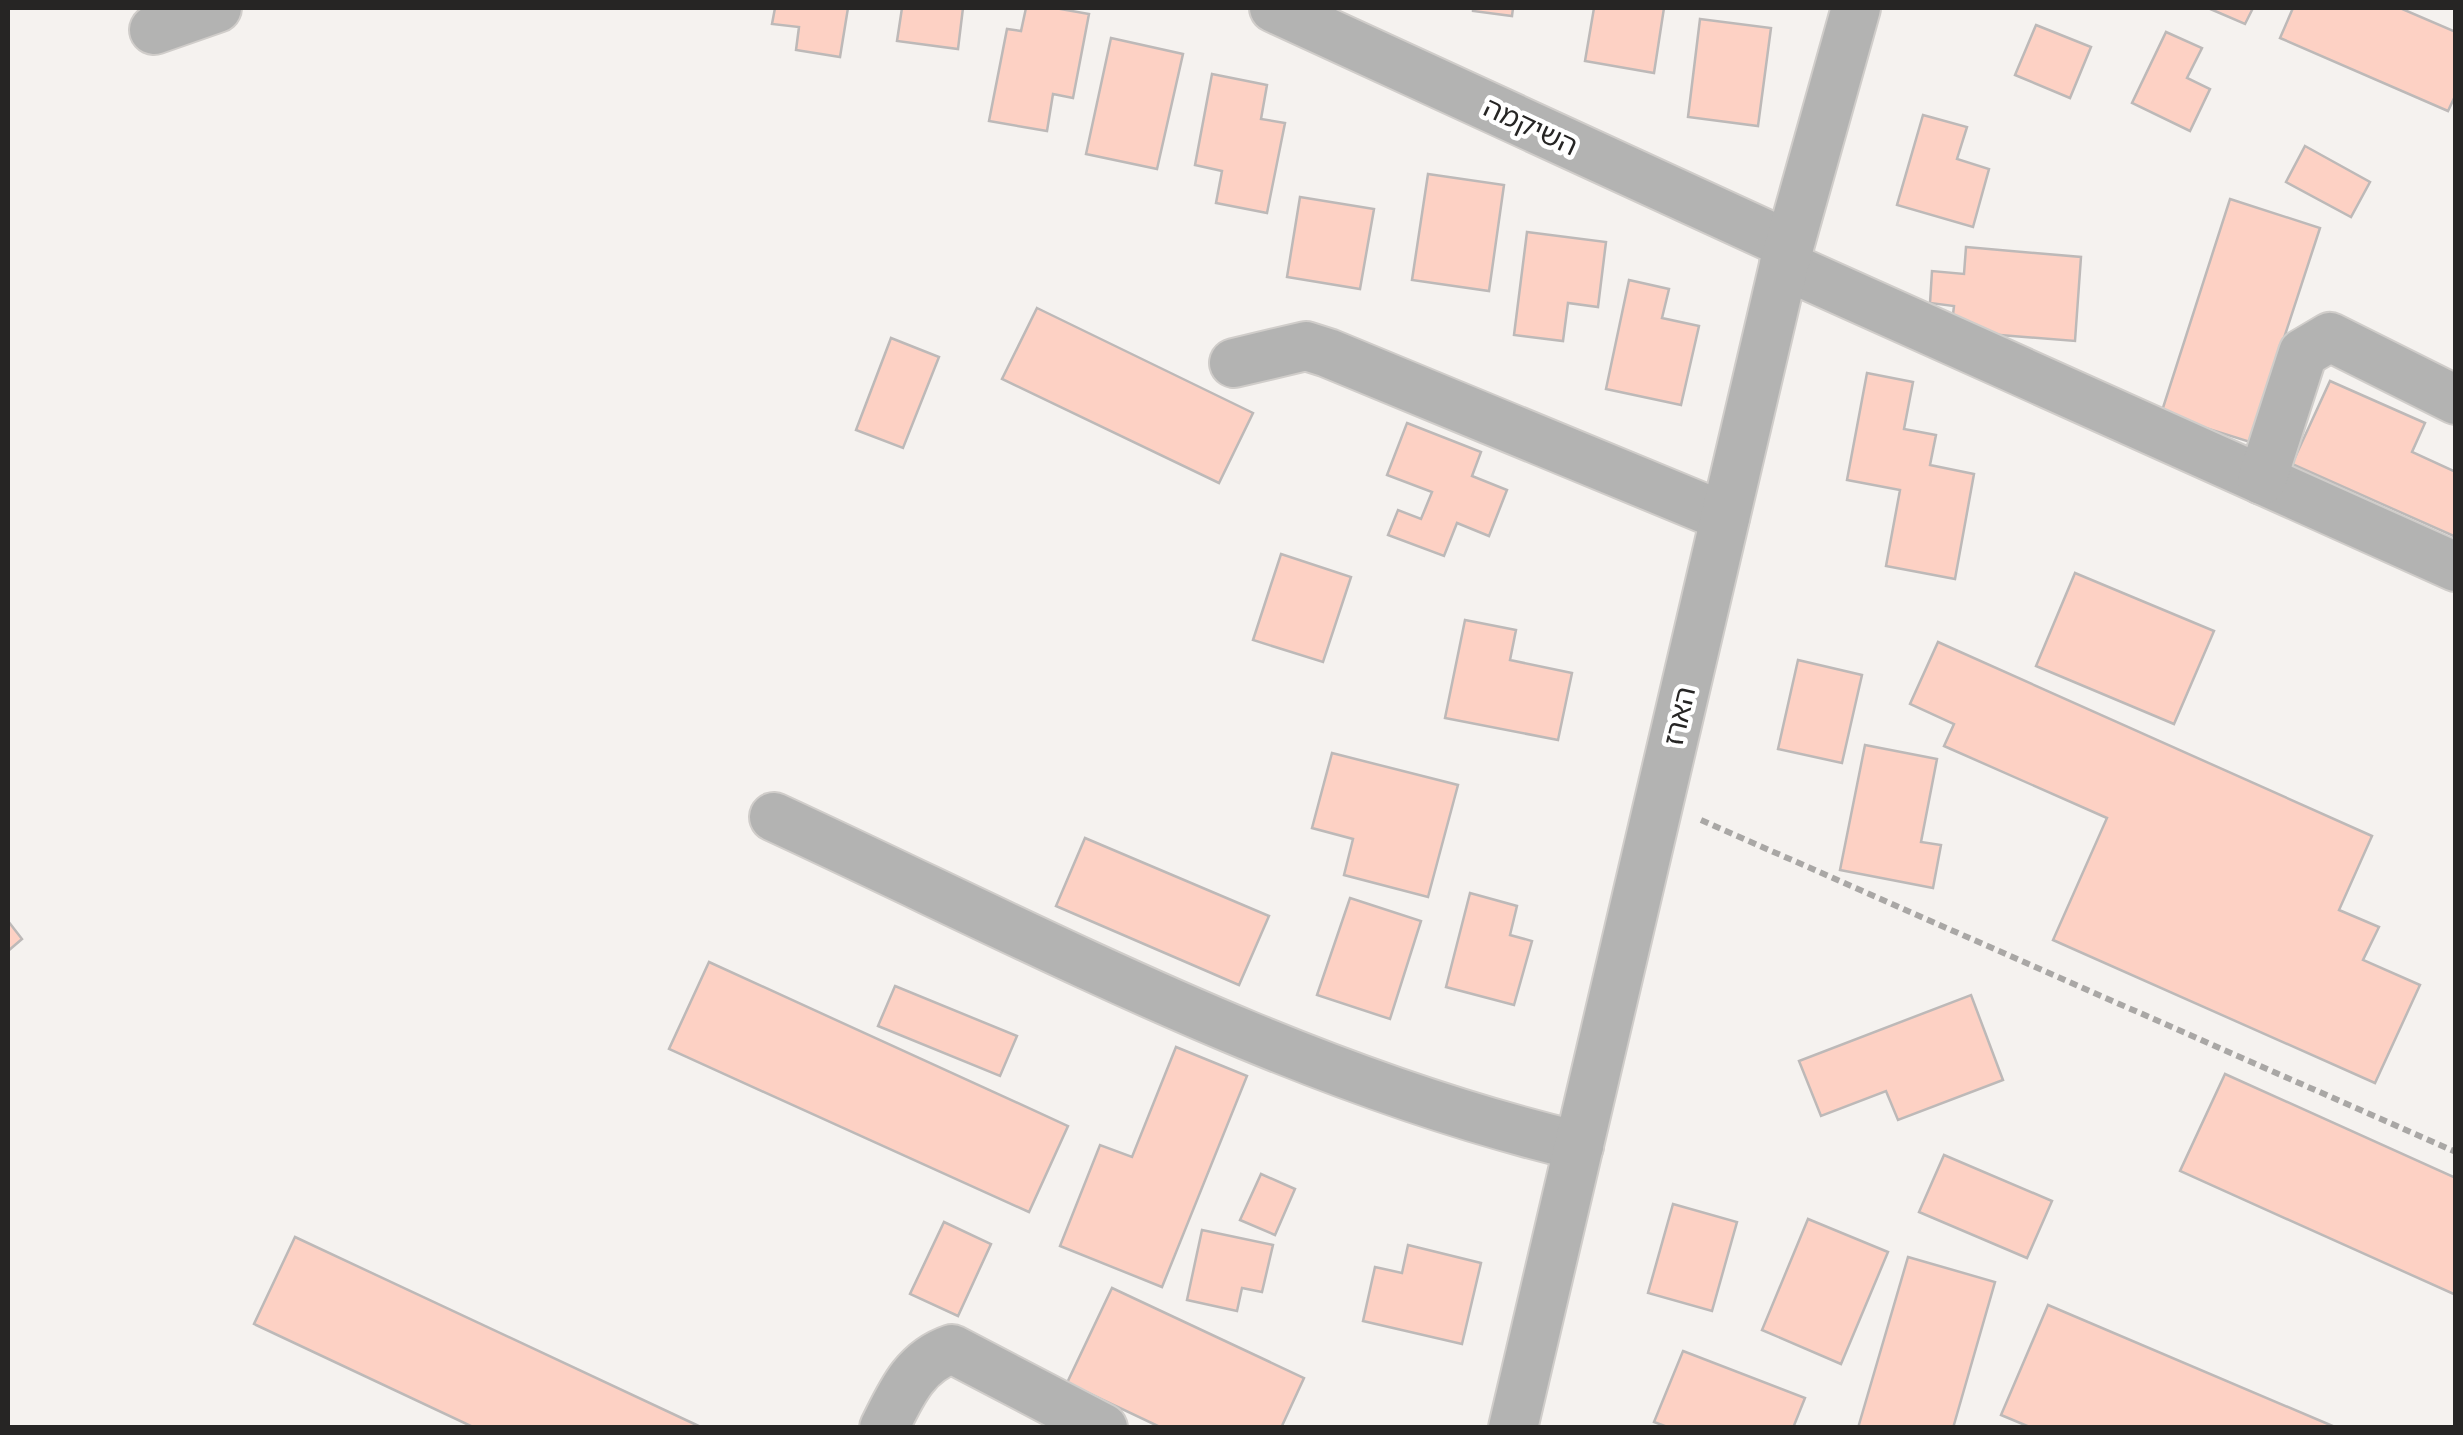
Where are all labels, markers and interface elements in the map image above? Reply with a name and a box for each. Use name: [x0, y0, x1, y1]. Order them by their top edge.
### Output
street label: השיקמה: [1479, 89, 1583, 163]
street label: הארז: [1656, 683, 1702, 749]

